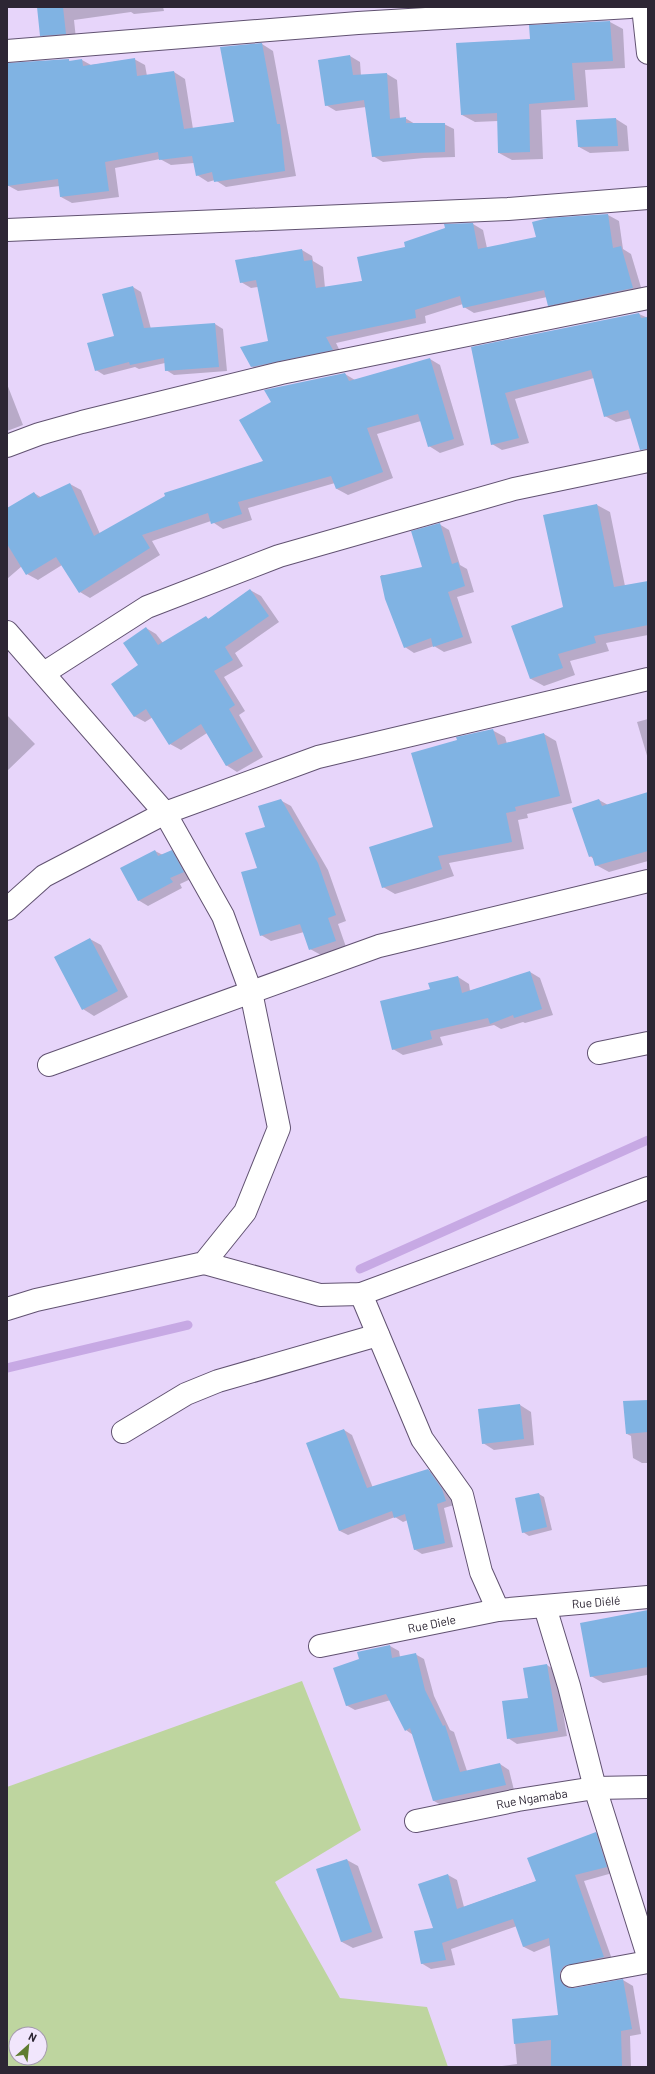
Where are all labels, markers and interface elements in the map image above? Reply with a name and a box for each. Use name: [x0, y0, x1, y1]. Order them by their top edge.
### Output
street label: Rue Diélé: [571, 1592, 621, 1611]
street label: Rue Diele: [406, 1612, 457, 1635]
street label: Rue Ngamaba: [495, 1785, 568, 1811]
north arrow: [8, 2026, 48, 2066]
text: N: [27, 2029, 39, 2044]

